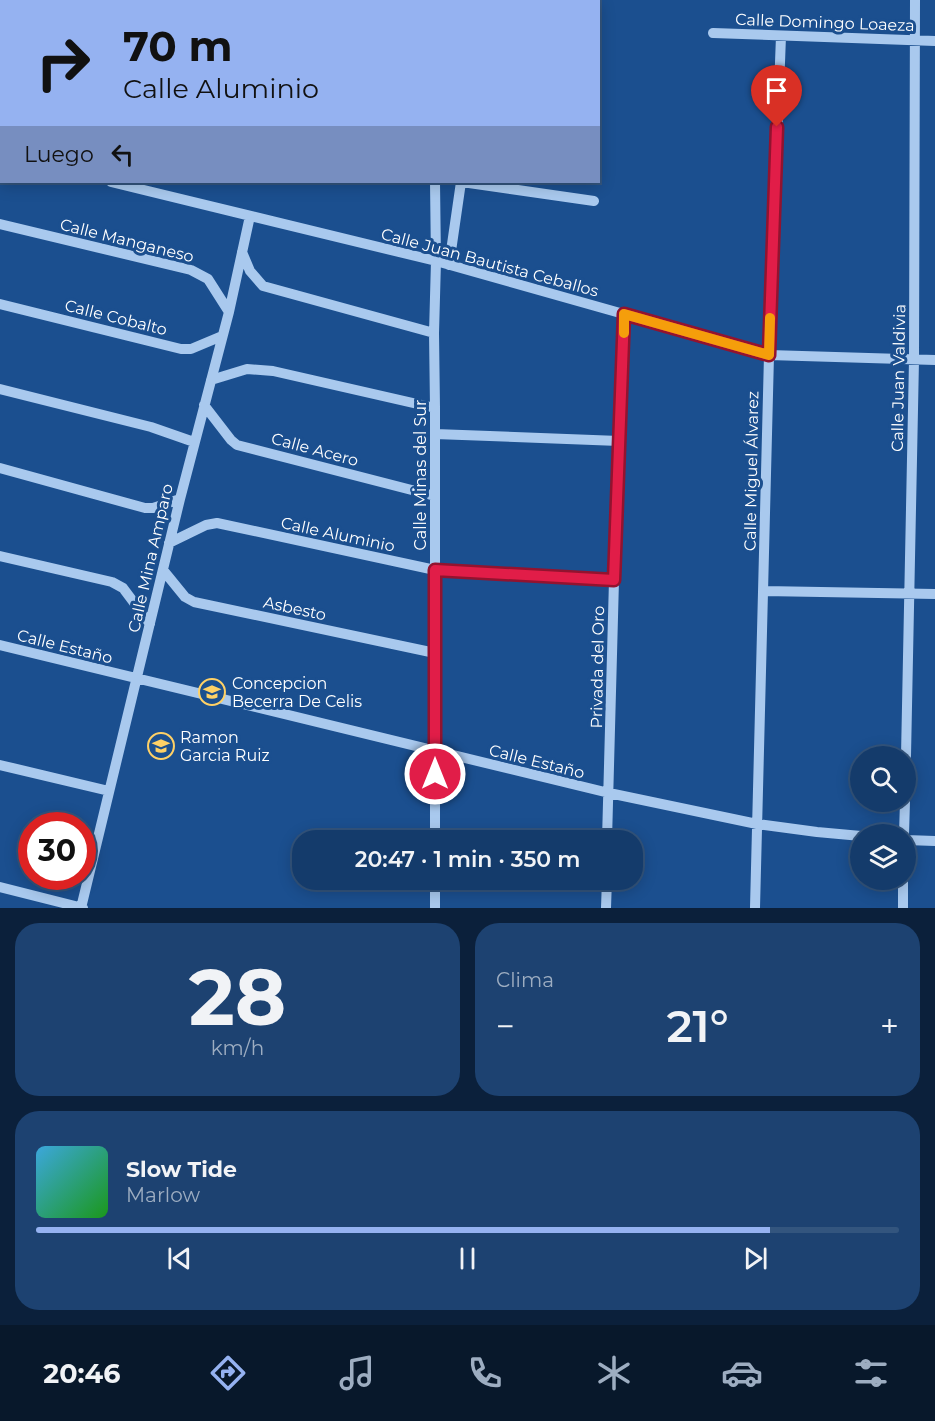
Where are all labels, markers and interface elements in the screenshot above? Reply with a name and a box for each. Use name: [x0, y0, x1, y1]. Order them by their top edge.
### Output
street label: Calle Domingo Loaeza: [735, 10, 915, 35]
text: 70 m: [123, 20, 233, 72]
icon: right: [24, 24, 102, 102]
pin: [751, 65, 802, 127]
text: Calle Aluminio: [123, 72, 319, 105]
icon: arrive: [760, 74, 793, 107]
icon: left: [106, 138, 139, 171]
text: Luego: [24, 141, 94, 168]
street label: Calle Manganeso: [58, 215, 196, 266]
street label: Calle Juan Bautista Ceballos: [379, 224, 601, 301]
street label: Calle Cobalto: [63, 296, 169, 339]
street label: Calle Juan Valdivia: [888, 304, 909, 452]
street label: Calle Miguel Álvarez: [741, 391, 762, 551]
street label: Calle Minas del Sur: [411, 400, 430, 550]
street label: Calle Acero: [269, 429, 360, 470]
street label: Calle Mina Amparo: [124, 482, 177, 634]
street label: Calle Aluminio: [279, 513, 397, 556]
street label: Asbesto: [262, 593, 328, 624]
street label: Privada del Oro: [587, 606, 608, 729]
street label: Calle Estaño: [15, 625, 115, 668]
place label: Concepcion Becerra De Celis: [232, 674, 362, 711]
school or university icon: Concepcion Becerra De Celis: [197, 677, 227, 707]
place label: Ramon Garcia Ruiz: [180, 728, 270, 765]
school or university icon: Ramon Garcia Ruiz: [146, 731, 176, 761]
street label: Calle Estaño: [487, 740, 587, 783]
position arrow: [403, 742, 467, 806]
map controls: [850, 746, 916, 890]
button: search: [850, 746, 916, 812]
speed limit sign: 30: [18, 812, 96, 890]
button: layers: [850, 824, 916, 890]
text: 20:47 · 1 min · 350 m: [355, 846, 580, 873]
text: 28: [189, 949, 286, 1045]
text: Clima: [496, 968, 554, 992]
text: 21°: [666, 998, 729, 1053]
text: −: [496, 1006, 515, 1046]
text: +: [880, 1006, 899, 1046]
text: km/h: [211, 1036, 264, 1060]
text: Slow Tide: [126, 1156, 237, 1183]
text: Marlow: [126, 1183, 200, 1207]
icon: previous: [163, 1242, 196, 1275]
icon: pause: [451, 1242, 484, 1275]
icon: next: [739, 1242, 772, 1275]
icon: directions: [207, 1352, 249, 1394]
icon: music: [336, 1352, 378, 1394]
icon: phone: [464, 1352, 506, 1394]
icon: climate: [593, 1352, 635, 1394]
icon: car: [721, 1352, 763, 1394]
icon: filters: [850, 1352, 892, 1394]
text: 20:46: [43, 1357, 120, 1390]

